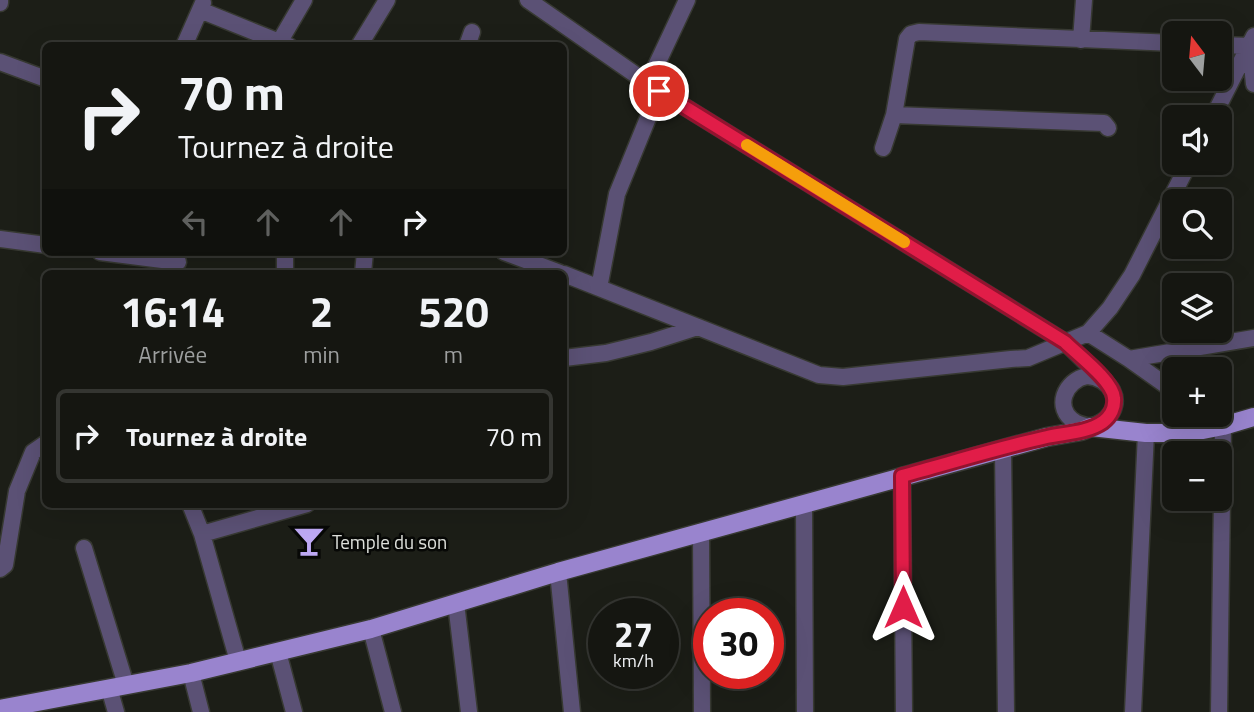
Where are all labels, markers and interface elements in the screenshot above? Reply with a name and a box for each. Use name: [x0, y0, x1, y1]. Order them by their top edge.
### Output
north arrow: [1162, 21, 1232, 91]
map controls: [1162, 21, 1232, 511]
text: 70 m: [178, 54, 285, 129]
pin: [629, 61, 689, 121]
icon: right: [63, 70, 154, 161]
icon: arrive: [640, 72, 678, 110]
button: sound: [1162, 105, 1232, 175]
text: Tournez à droite: [178, 122, 394, 170]
button: search: [1162, 189, 1232, 259]
icon: left: [176, 203, 214, 241]
icon: ahead: [249, 203, 287, 241]
icon: ahead: [322, 203, 360, 241]
icon: right: [395, 203, 433, 241]
button: layers: [1162, 273, 1232, 343]
text: 16:14: [120, 279, 225, 343]
text: 2: [310, 279, 333, 343]
text: 520: [418, 279, 489, 343]
text: Arrivée: [138, 337, 207, 372]
text: min: [303, 337, 340, 372]
text: m: [444, 337, 463, 372]
button: +: [1162, 357, 1232, 427]
icon: right: [67, 417, 105, 455]
text: Tournez à droite: [126, 417, 307, 456]
text: 70 m: [485, 417, 542, 456]
button: −: [1162, 441, 1232, 511]
bar icon: Temple du son: [292, 524, 326, 558]
place label: Temple du son: [332, 527, 447, 556]
position arrow: [866, 570, 940, 644]
speed limit sign: 30: [693, 598, 784, 689]
text: 27: [614, 607, 653, 661]
text: km/h: [613, 647, 654, 674]

